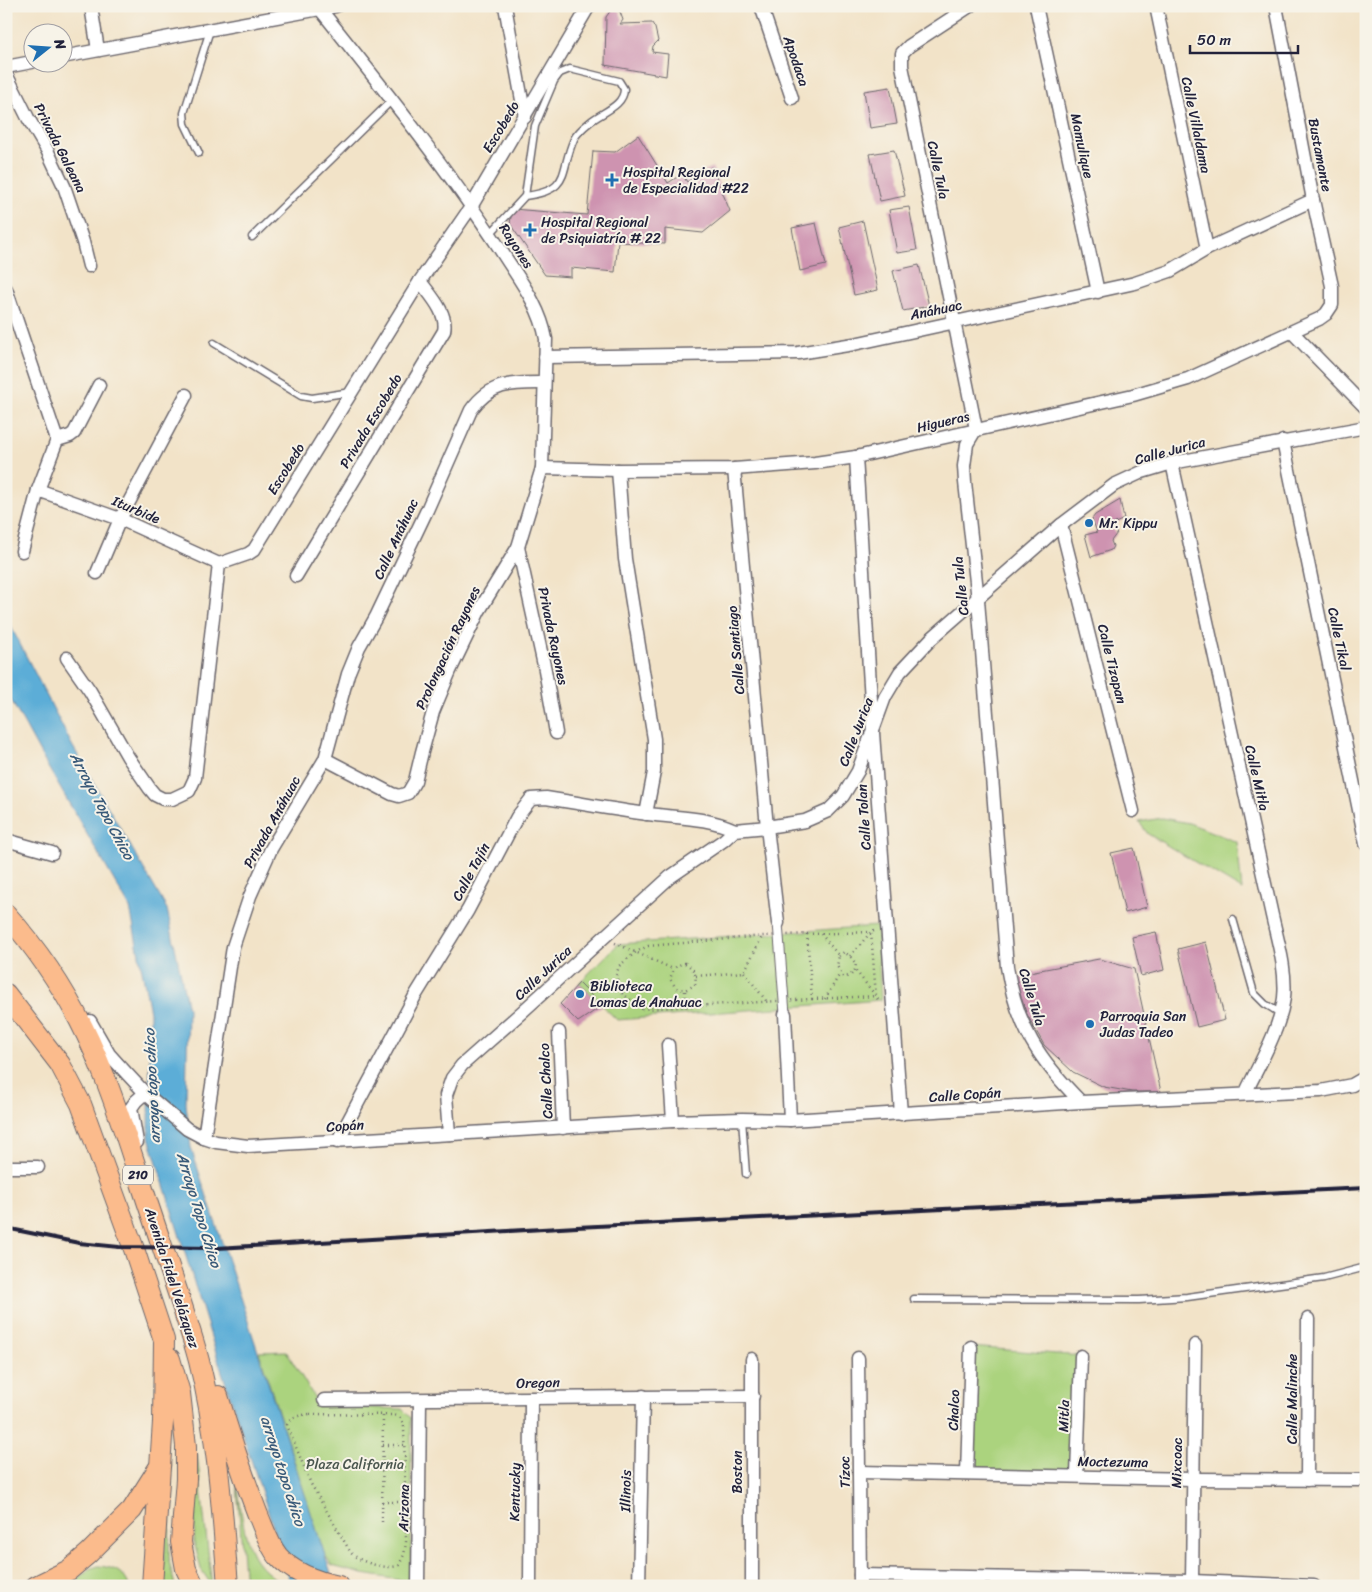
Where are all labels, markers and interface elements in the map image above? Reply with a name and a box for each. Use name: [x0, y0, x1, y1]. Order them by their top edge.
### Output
north arrow: [22, 22, 72, 72]
scale bar: [1190, 22, 1297, 54]
text: 50 m: [1197, 27, 1232, 53]
street label: Apodaca: [775, 31, 816, 90]
text: N: [46, 35, 73, 53]
street label: Calle Villaldama: [1174, 74, 1218, 176]
street label: Escobedo: [476, 96, 527, 158]
street label: Privada Galeana: [27, 99, 93, 197]
street label: Mamulique: [1063, 111, 1101, 181]
street label: Bustamante: [1301, 116, 1339, 194]
street label: Calle Tula: [920, 138, 956, 202]
place label: Hospital Regional de Especialidad #22: [623, 160, 749, 201]
marker: Hospital Regional de Especialidad #22: [605, 173, 619, 187]
place label: Hospital Regional de Psiquiatría # 22: [541, 210, 661, 251]
street label: Rayones: [492, 218, 540, 274]
marker: Hospital Regional de Psiquiatría # 22: [523, 223, 537, 237]
street label: Anáhuac: [907, 292, 964, 328]
street label: Privada Escobedo: [333, 369, 409, 473]
street label: Higueras: [914, 404, 972, 440]
street label: Calle Jurica: [1132, 429, 1209, 472]
street label: Escobedo: [260, 438, 312, 500]
street label: Iturbide: [107, 488, 164, 531]
street label: Calle Anáhuac: [366, 494, 426, 584]
place label: Mr. Kippu: [1099, 511, 1158, 536]
marker: Mr. Kippu: [1083, 517, 1095, 529]
street label: Calle Tula: [945, 555, 977, 617]
street label: Prolongación Rayones: [408, 582, 488, 714]
street label: Privada Rayones: [530, 585, 576, 688]
street label: Calle Santiago: [720, 605, 752, 695]
street label: Calle Tikal: [1320, 605, 1358, 674]
street label: Calle Tizapan: [1090, 621, 1134, 707]
street label: Calle Jurica: [831, 693, 881, 770]
street label: Calle Mitla: [1237, 743, 1277, 813]
water label: Arroyo Topo Chico: [62, 746, 142, 866]
street label: Privada Anáhuac: [236, 771, 308, 873]
street label: Calle Tolan: [849, 783, 879, 851]
street label: Calle Tajín: [445, 838, 497, 906]
street label: Calle Jurica: [508, 939, 579, 1007]
street label: Calle Tula: [1011, 965, 1053, 1029]
place label: Biblioteca Lomas de Anahuac: [590, 974, 702, 1015]
marker: Biblioteca Lomas de Anahuac: [574, 988, 586, 1000]
place label: Parroquia San Judas Tadeo: [1099, 1004, 1187, 1045]
marker: Parroquia San Judas Tadeo: [1084, 1018, 1096, 1030]
water label: arroyo topo chico: [136, 1027, 168, 1144]
street label: Calle Chalco: [532, 1043, 560, 1119]
street label: Calle Copán: [928, 1080, 1002, 1110]
street label: Copán: [325, 1112, 365, 1140]
water label: Arroyo Topo Chico: [169, 1148, 229, 1272]
road number: 210: [123, 1166, 153, 1184]
street label: Avenida Fidel Velázquez: [137, 1203, 207, 1352]
street label: Calle Malinche: [1280, 1354, 1305, 1444]
street label: Oregon: [516, 1370, 561, 1396]
street label: Chalco: [941, 1389, 967, 1431]
street label: Mitla: [1051, 1398, 1077, 1433]
water label: arroyo topo chico: [253, 1412, 314, 1531]
street label: Mixcoac: [1164, 1437, 1190, 1488]
street label: Moctezuma: [1077, 1449, 1149, 1475]
street label: Boston: [725, 1450, 750, 1494]
park label: Plaza California: [306, 1452, 404, 1477]
street label: Tízoc: [832, 1456, 858, 1488]
street label: Kentucky: [502, 1462, 528, 1521]
street label: Illinois: [613, 1469, 639, 1513]
street label: Arizona: [391, 1484, 417, 1533]

